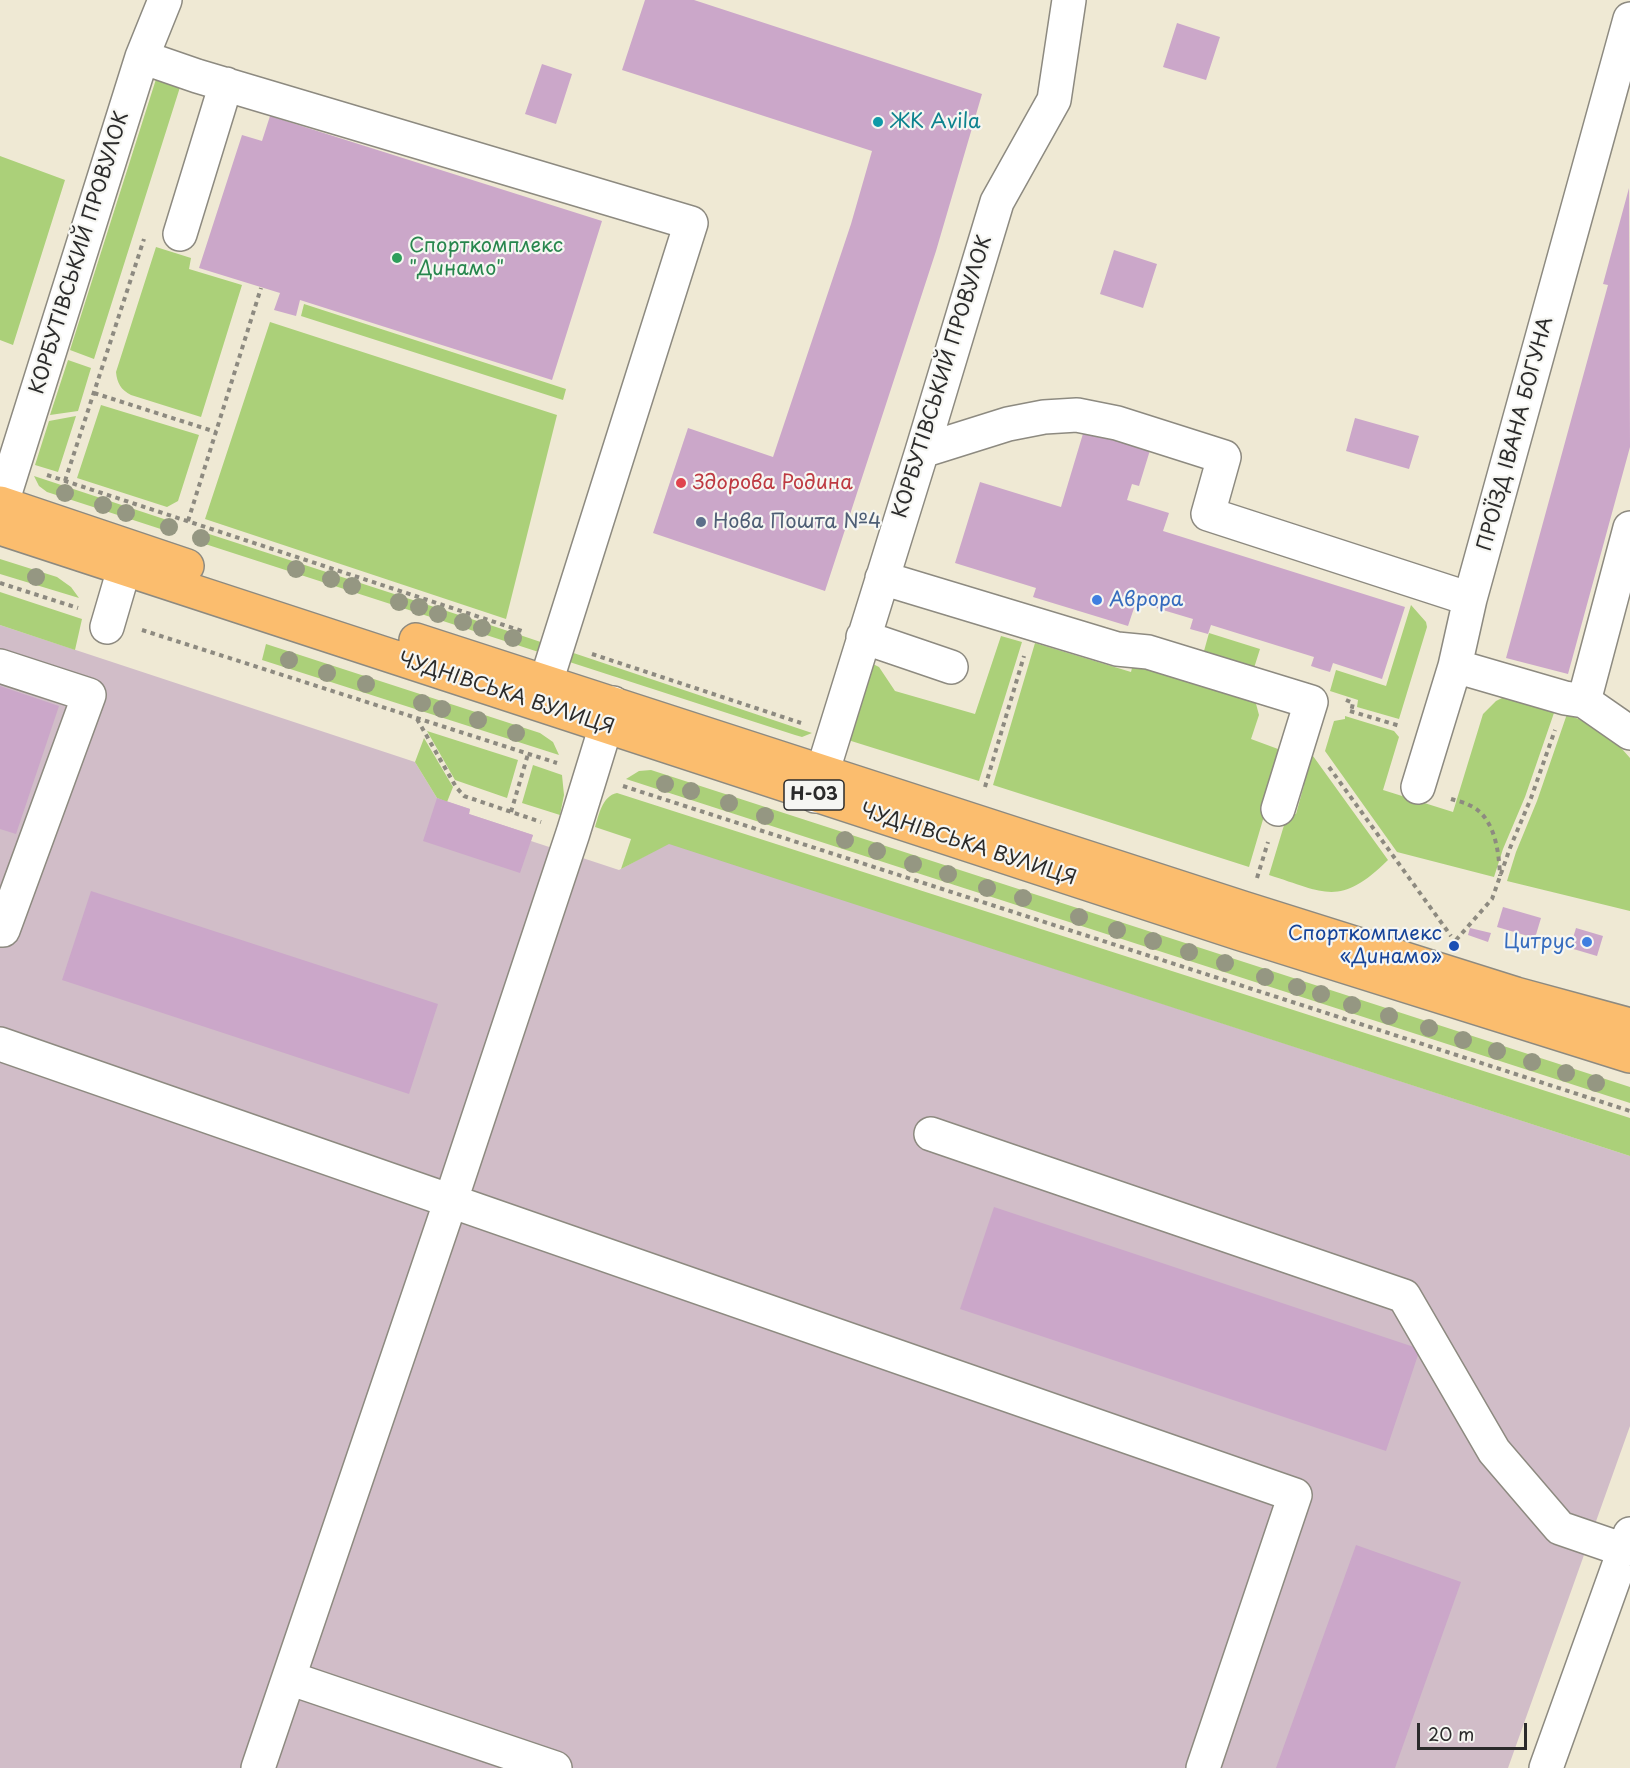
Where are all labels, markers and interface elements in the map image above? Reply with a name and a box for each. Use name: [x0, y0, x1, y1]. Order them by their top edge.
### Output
street label: КОРБУТІВСЬКИЙ ПРОВУЛОК: [26, 109, 134, 397]
place label: ЖК Avila: [890, 110, 981, 134]
marker: ЖК Avila: [871, 115, 885, 129]
street label: КОРБУТІВСЬКИЙ ПРОВУЛОК: [889, 233, 997, 521]
place label: Спорткомплекс "Динамо": [409, 234, 563, 281]
marker: Спорткомплекс "Динамо": [390, 251, 404, 265]
street label: ПРОЇЗД ІВАНА БОГУНА: [1473, 314, 1559, 554]
place label: Здорова Родина: [693, 471, 853, 495]
marker: Здорова Родина: [674, 476, 688, 490]
place label: Нова Пошта №4: [713, 510, 881, 534]
marker: Нова Пошта №4: [694, 515, 708, 529]
place label: Аврора: [1109, 588, 1183, 612]
marker: Аврора: [1090, 593, 1104, 607]
street label: ЧУДНІВСЬКА ВУЛИЦЯ: [395, 648, 617, 740]
road number: Н-03: [784, 780, 844, 810]
street label: ЧУДНІВСЬКА ВУЛИЦЯ: [857, 799, 1079, 891]
place label: Спорткомплекс «Динамо»: [1288, 922, 1442, 969]
place label: Цитрус: [1504, 930, 1575, 954]
marker: Цитрус: [1580, 935, 1594, 949]
marker: Спорткомплекс «Динамо»: [1447, 939, 1461, 953]
scale bar: [1420, 1711, 1530, 1749]
text: 20 m: [1428, 1720, 1474, 1747]

